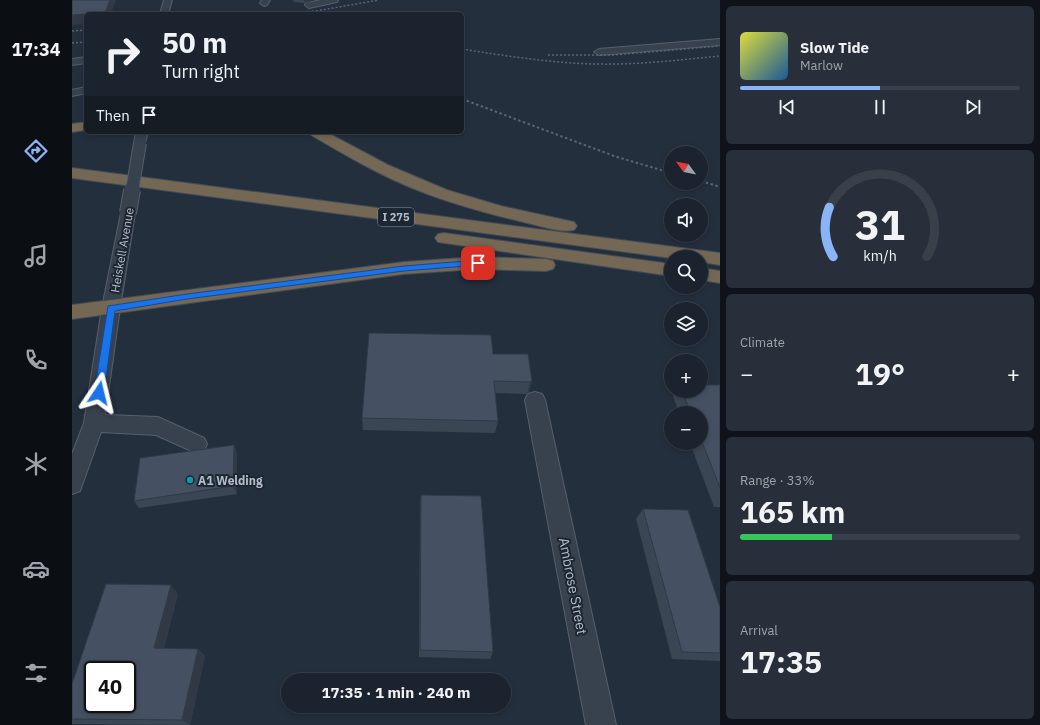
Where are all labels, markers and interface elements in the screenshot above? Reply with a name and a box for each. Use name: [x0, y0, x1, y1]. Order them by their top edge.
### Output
text: 50 m: [162, 24, 227, 61]
icon: right: [96, 28, 148, 80]
text: 17:34: [11, 38, 61, 61]
text: Slow Tide: [800, 38, 869, 57]
text: Marlow: [800, 57, 843, 74]
text: Turn right: [162, 60, 240, 83]
icon: previous: [776, 96, 798, 118]
icon: pause: [869, 96, 891, 118]
icon: next: [962, 96, 984, 118]
icon: arrive: [138, 104, 160, 126]
text: Then: [96, 106, 130, 125]
icon: directions: [22, 137, 50, 165]
north arrow: [664, 146, 708, 190]
map controls: [664, 146, 708, 450]
text: 31: [855, 196, 905, 250]
button: sound: [664, 198, 708, 242]
street label: Heiskell Avenue: [107, 206, 137, 294]
road number: I 275: [378, 208, 414, 226]
icon: music: [22, 242, 50, 270]
text: km/h: [863, 245, 897, 264]
pin: [461, 246, 495, 280]
button: search: [664, 250, 708, 294]
icon: arrive: [467, 252, 489, 274]
button: layers: [664, 302, 708, 346]
text: Climate: [740, 334, 785, 351]
icon: phone: [22, 346, 50, 374]
button: +: [664, 354, 708, 398]
text: 19°: [855, 354, 905, 393]
text: −: [740, 359, 753, 388]
text: +: [1007, 359, 1020, 388]
position arrow: [78, 372, 120, 414]
button: −: [664, 406, 708, 450]
icon: climate: [22, 450, 50, 478]
text: Range · 33%: [740, 472, 814, 489]
place label: A1 Welding: [198, 473, 263, 488]
marker: A1 Welding: [185, 475, 195, 485]
text: 165 km: [740, 492, 845, 531]
street label: Ambrose Street: [555, 536, 591, 636]
icon: car: [22, 555, 50, 583]
text: Arrival: [740, 622, 778, 639]
text: 17:35: [740, 642, 822, 681]
icon: filters: [22, 659, 50, 687]
speed limit sign: 40: [84, 661, 136, 713]
text: 17:35 · 1 min · 240 m: [322, 683, 470, 702]

